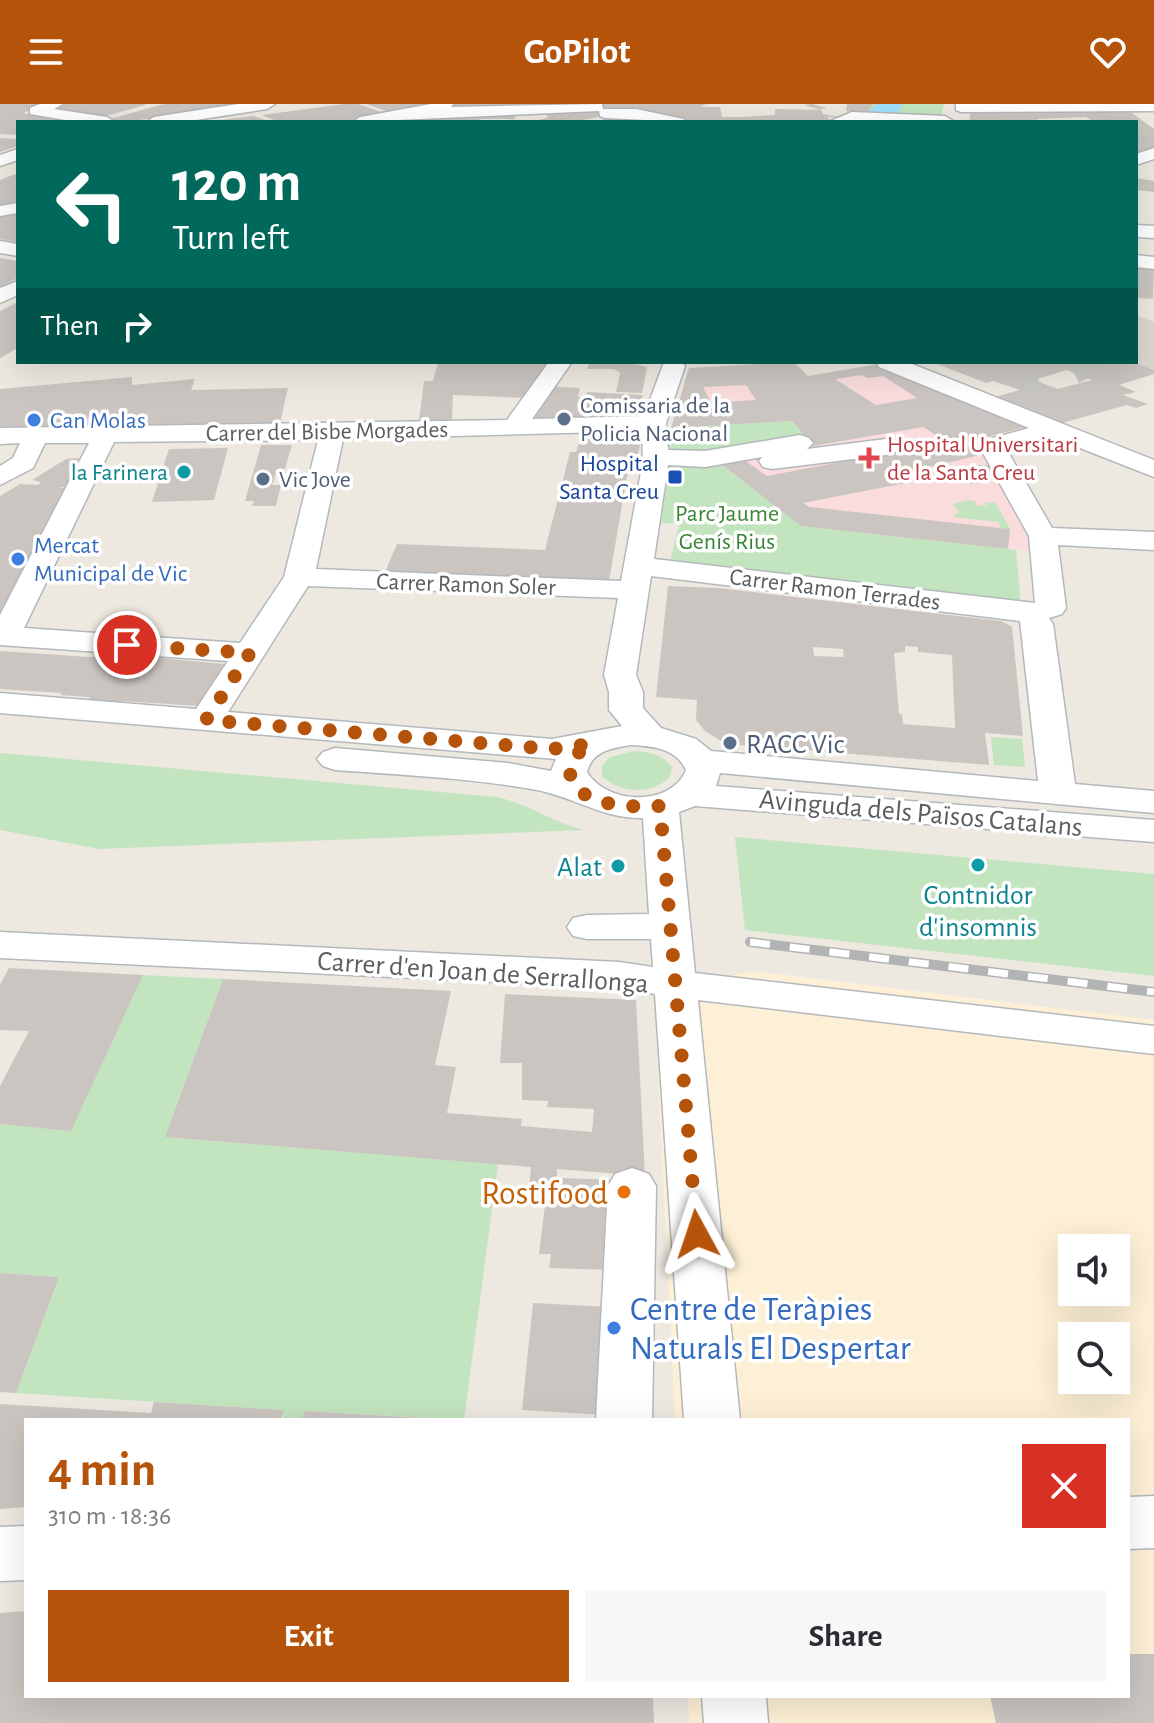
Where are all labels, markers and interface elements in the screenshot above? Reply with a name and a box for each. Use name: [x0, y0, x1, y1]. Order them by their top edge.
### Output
icon: menu: [24, 30, 68, 74]
icon: heart: [1086, 30, 1130, 74]
text: GoPilot: [524, 34, 630, 70]
icon: left: [40, 152, 144, 256]
text: 120 m: [172, 155, 301, 211]
text: Turn left: [172, 220, 289, 256]
icon: right: [115, 304, 159, 348]
text: Then: [40, 311, 99, 341]
place label: Comissaria de la Policia Nacional: [580, 394, 730, 446]
place label: Can Molas: [50, 409, 146, 433]
marker: Comissaria de la Policia Nacional: [555, 410, 573, 428]
marker: Can Molas: [25, 411, 43, 429]
street label: Carrer del Bisbe Morgades: [206, 418, 448, 446]
place label: Hospital Universitari de la Santa Creu: [887, 433, 1078, 485]
marker: Hospital Universitari de la Santa Creu: [858, 447, 880, 469]
place label: Hospital Santa Creu: [559, 452, 659, 504]
place label: la Farinera: [71, 461, 168, 485]
marker: la Farinera: [175, 463, 193, 481]
place label: Vic Jove: [279, 468, 351, 492]
marker: Hospital Santa Creu: [666, 468, 684, 486]
marker: Vic Jove: [254, 470, 272, 488]
park label: Parc Jaume Genís Rius: [675, 502, 779, 554]
place label: Mercat Municipal de Vic: [34, 534, 187, 586]
marker: Mercat Municipal de Vic: [9, 550, 27, 568]
street label: Carrer Ramon Terrades: [728, 565, 942, 615]
street label: Carrer Ramon Soler: [376, 570, 556, 600]
pin: [93, 611, 161, 679]
icon: arrive: [105, 623, 149, 667]
place label: RACC Vic: [746, 731, 845, 759]
marker: RACC Vic: [721, 734, 739, 752]
street label: Avinguda dels Països Catalans: [758, 786, 1084, 842]
place label: Alat: [557, 854, 602, 882]
marker: Contnidor d'insomnis: [969, 856, 987, 874]
marker: Alat: [609, 857, 627, 875]
place label: Contnidor d'insomnis: [919, 882, 1037, 942]
street label: Carrer d'en Joan de Serrallonga: [316, 947, 649, 999]
place label: Rostifood: [481, 1177, 608, 1211]
marker: Rostifood: [615, 1183, 633, 1201]
position arrow: [655, 1192, 739, 1276]
map controls: [1058, 1234, 1130, 1394]
button: sound: [1058, 1234, 1130, 1306]
place label: Centre de Teràpies Naturals El Despertar: [630, 1293, 911, 1366]
marker: Centre de Teràpies Naturals El Despertar: [605, 1319, 623, 1337]
button: search: [1058, 1322, 1130, 1394]
button: close: [1022, 1444, 1106, 1528]
text: 4 min: [48, 1447, 156, 1495]
text: 310 m · 18:36: [48, 1503, 171, 1529]
button: Exit: [48, 1590, 569, 1682]
button: Share: [585, 1590, 1106, 1682]

